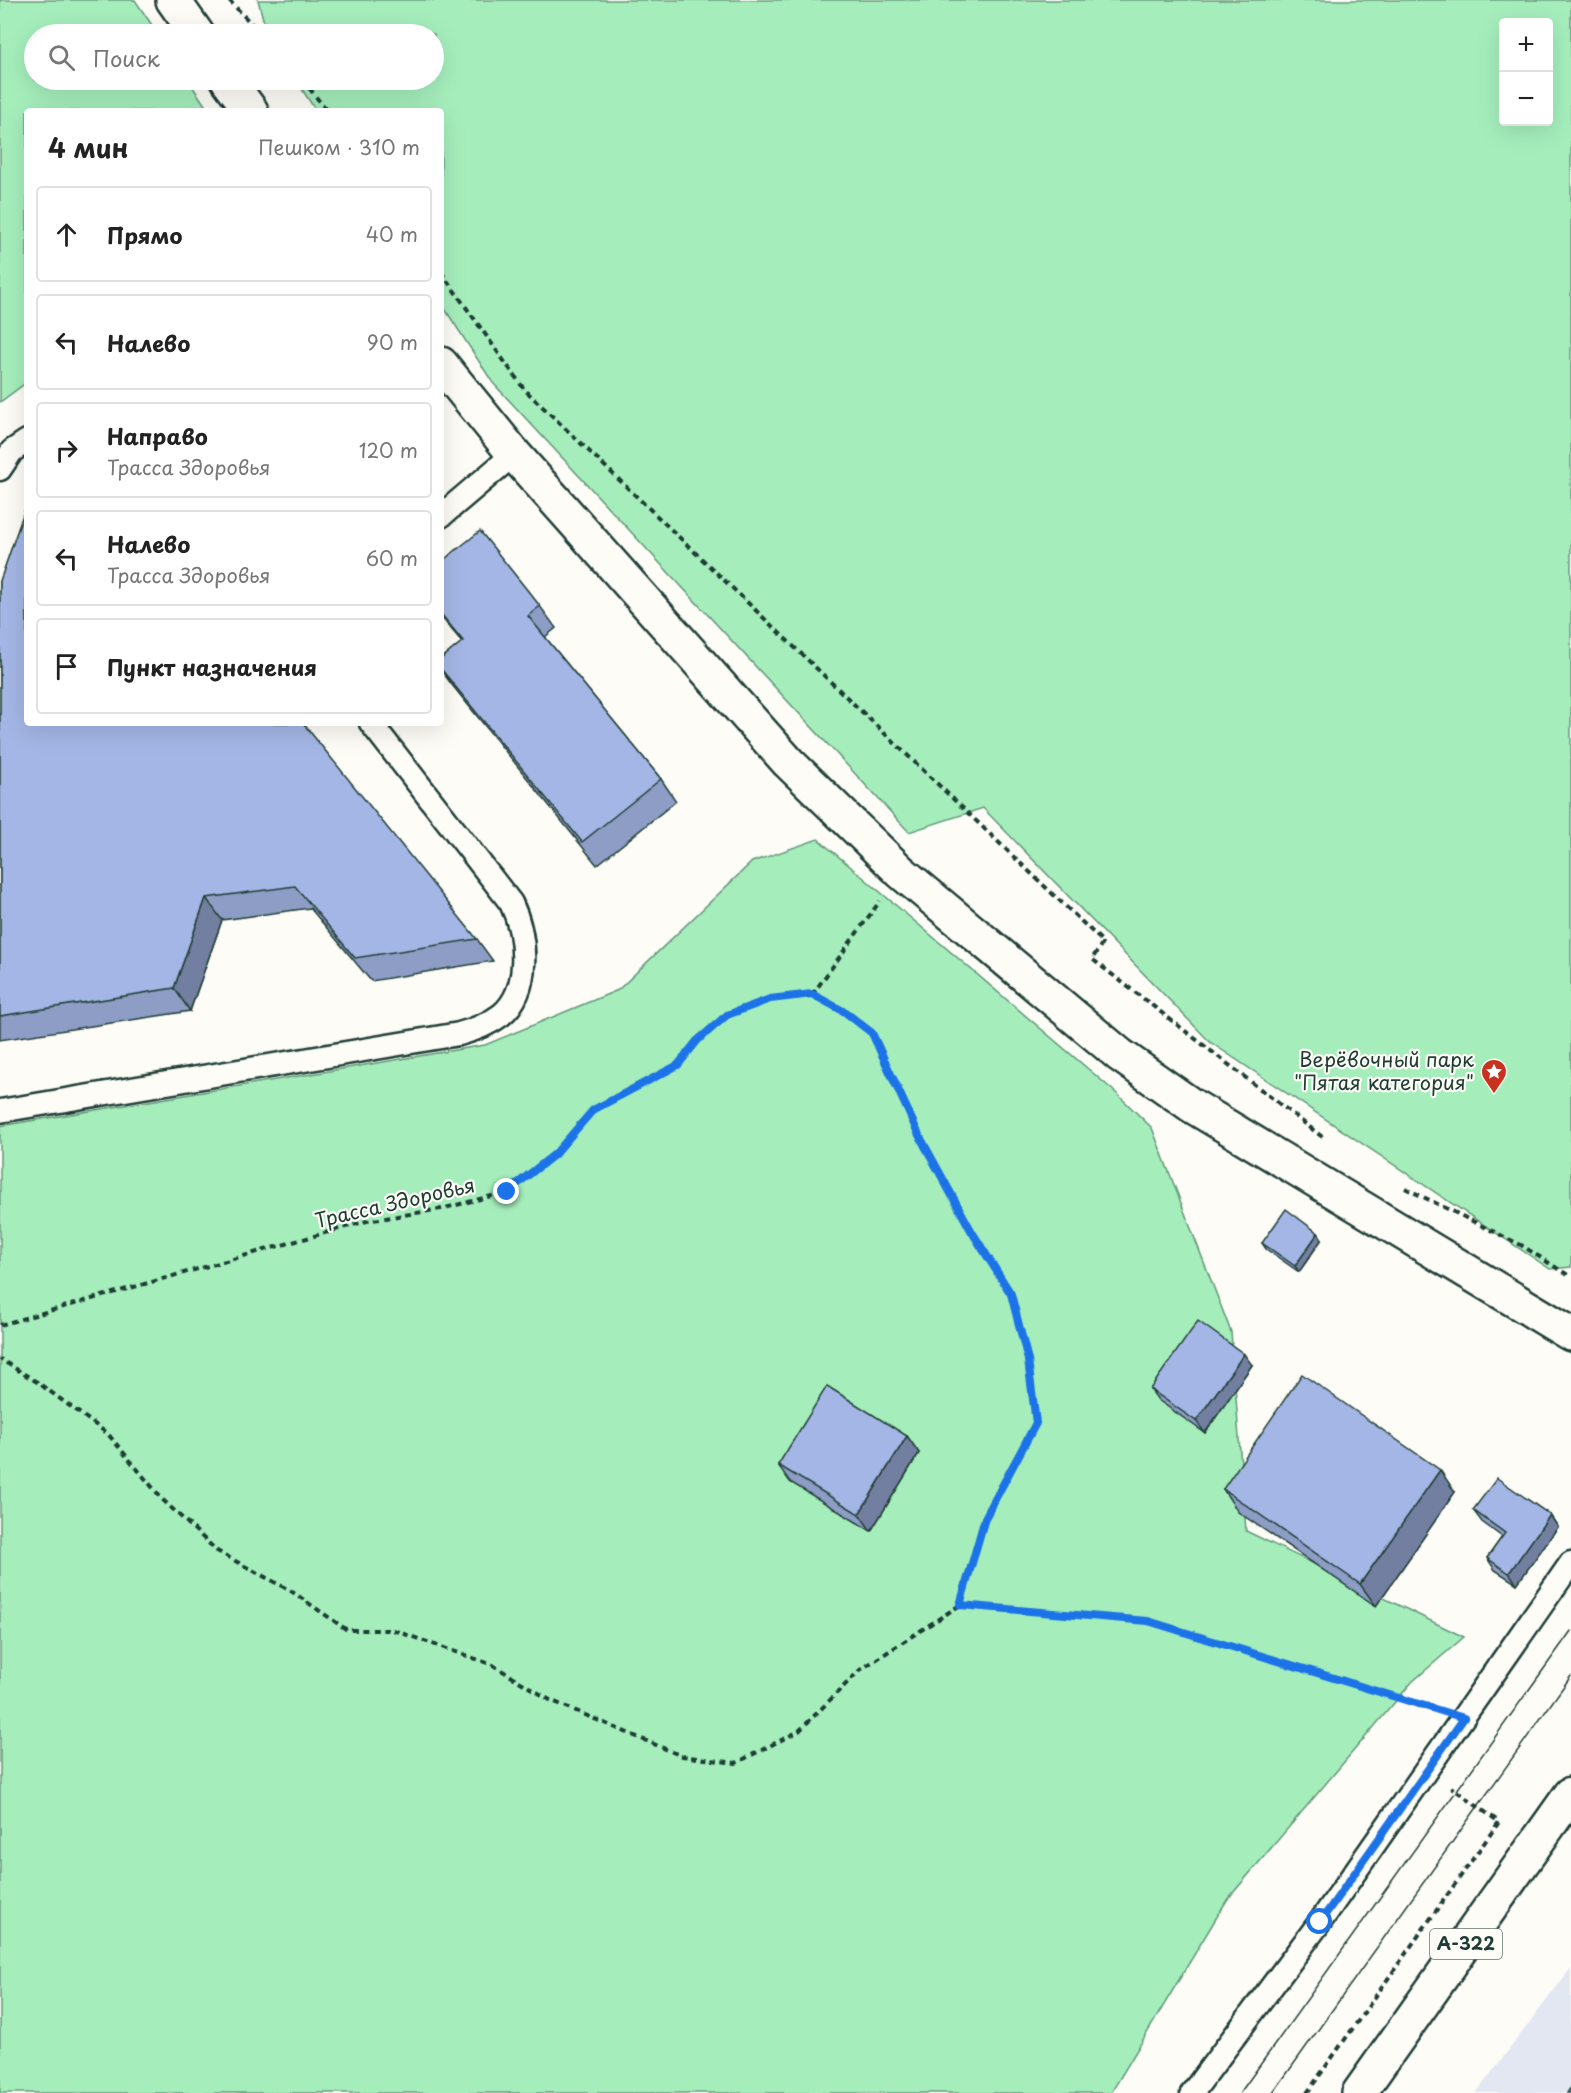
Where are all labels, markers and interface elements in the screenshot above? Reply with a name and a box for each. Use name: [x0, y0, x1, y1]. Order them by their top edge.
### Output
map controls: [1499, 18, 1553, 126]
button: +: [1499, 18, 1553, 72]
search box: [24, 24, 444, 90]
icon: search: [45, 41, 78, 74]
text: Поиск: [93, 41, 160, 74]
button: −: [1499, 72, 1553, 126]
text: 4 мин: [48, 128, 129, 167]
text: Пешком · 310 m: [258, 132, 420, 162]
icon: ahead: [50, 218, 83, 251]
text: Прямо: [107, 218, 182, 251]
text: 40 m: [366, 219, 418, 249]
icon: left: [50, 326, 83, 359]
text: Налево: [107, 326, 190, 359]
text: 90 m: [367, 327, 418, 357]
text: Направо: [107, 419, 208, 452]
icon: right: [50, 434, 83, 467]
text: 120 m: [359, 435, 418, 465]
text: Трасса Здоровья: [107, 452, 270, 482]
text: Налево: [107, 527, 190, 560]
icon: left: [50, 542, 83, 575]
text: 60 m: [366, 543, 418, 573]
text: Трасса Здоровья: [107, 560, 270, 590]
icon: arrive: [50, 650, 83, 683]
text: Пункт назначения: [107, 650, 317, 683]
place label: Верёвочный парк "Пятая категория": [1294, 1044, 1474, 1097]
place icon: Верёвочный парк "Пятая категория": [1479, 1057, 1509, 1095]
street label: Трасса Здоровья: [312, 1169, 478, 1235]
route end: [493, 1178, 519, 1204]
route start: [1306, 1908, 1332, 1934]
road number: А-322: [1430, 1929, 1502, 1959]

